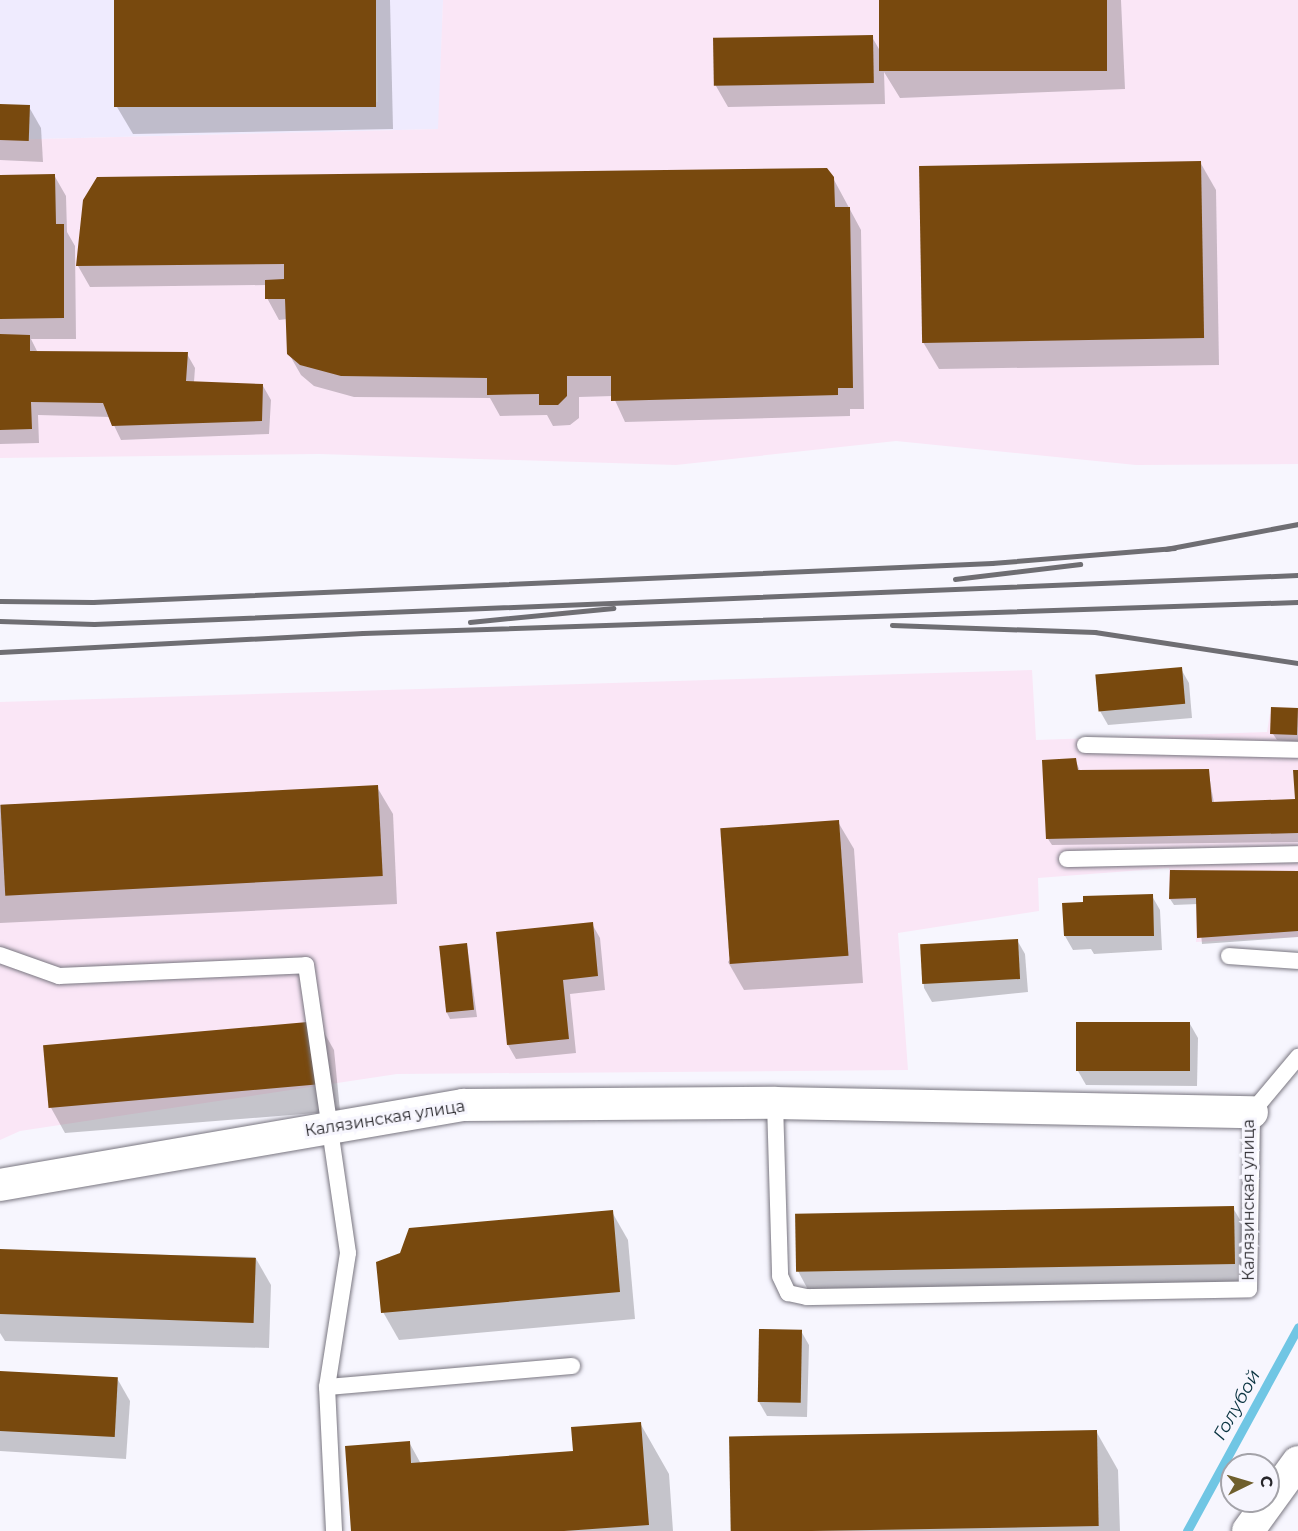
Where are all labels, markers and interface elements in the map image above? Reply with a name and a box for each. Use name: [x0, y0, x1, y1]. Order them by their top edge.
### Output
street label: Калязинская улица: [304, 1097, 466, 1141]
street label: Калязинская улица: [1239, 1119, 1259, 1281]
water label: Голубой: [1209, 1366, 1265, 1444]
north arrow: [1220, 1453, 1280, 1513]
text: С: [1256, 1475, 1276, 1488]

